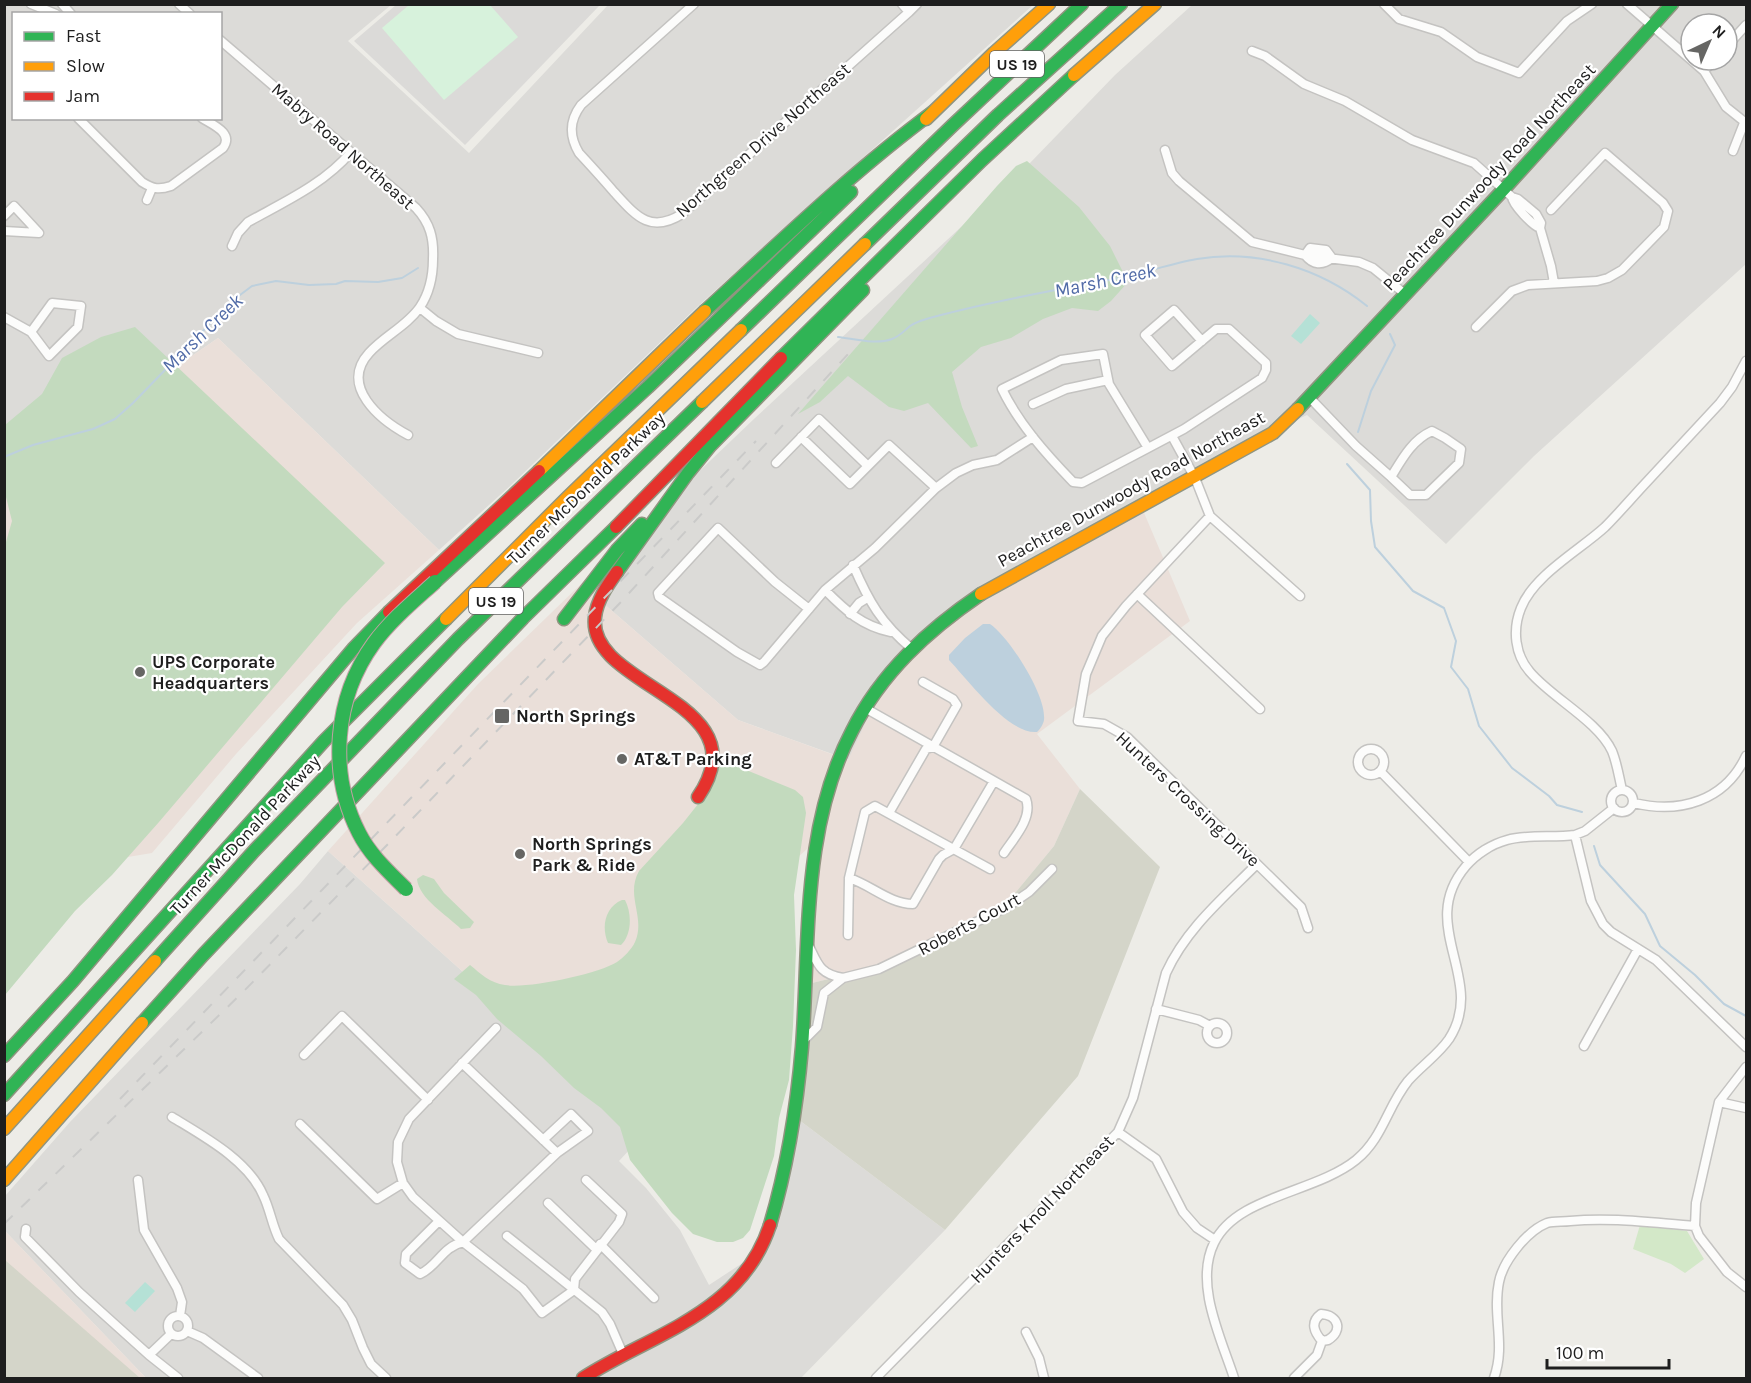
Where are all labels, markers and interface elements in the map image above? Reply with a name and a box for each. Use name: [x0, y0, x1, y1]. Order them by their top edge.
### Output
legend: [12, 12, 222, 120]
north arrow: [1679, 12, 1739, 72]
text: N: [1708, 21, 1730, 42]
text: Fast: [66, 25, 101, 47]
road number: US 19: [990, 51, 1044, 77]
text: Slow: [66, 55, 105, 77]
street label: Northgreen Drive Northeast: [671, 58, 855, 222]
street label: Peachtree Dunwoody Road Northeast: [1378, 59, 1600, 295]
street label: Mabry Road Northeast: [267, 78, 419, 214]
text: Jam: [66, 85, 100, 107]
water label: Marsh Creek: [1052, 258, 1159, 302]
water label: Marsh Creek: [157, 289, 248, 378]
street label: Turner McDonald Parkway: [502, 406, 670, 569]
street label: Peachtree Dunwoody Road Northeast: [993, 406, 1269, 572]
road number: US 19: [469, 588, 523, 614]
place label: UPS Corporate Headquarters: [152, 651, 275, 694]
marker: UPS Corporate Headquarters: [133, 665, 147, 679]
place label: North Springs: [516, 705, 636, 727]
marker: North Springs: [493, 707, 511, 725]
street label: Hunters Crossing Drive: [1111, 726, 1265, 872]
place label: AT&T Parking: [634, 748, 752, 770]
street label: Turner McDonald Parkway: [165, 750, 325, 920]
marker: AT&T Parking: [615, 752, 629, 766]
place label: North Springs Park & Ride: [532, 833, 652, 876]
marker: North Springs Park & Ride: [513, 847, 527, 861]
street label: Roberts Court: [914, 888, 1024, 960]
street label: Hunters Knoll Northeast: [965, 1130, 1119, 1288]
scale bar: [1547, 1332, 1668, 1370]
text: 100 m: [1556, 1342, 1604, 1364]

